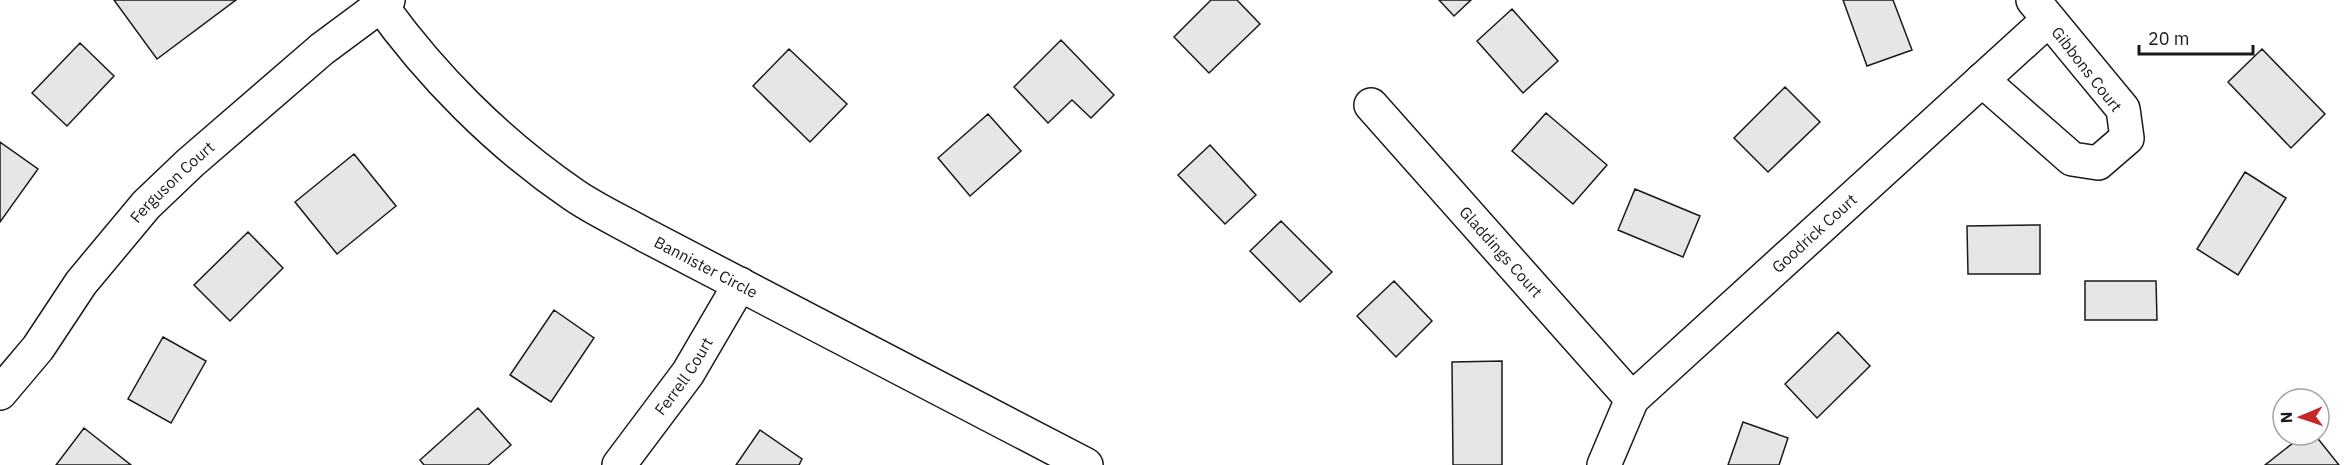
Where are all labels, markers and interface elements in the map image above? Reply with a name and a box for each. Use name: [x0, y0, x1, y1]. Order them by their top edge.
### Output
scale bar: [2139, 18, 2253, 56]
street label: Gibbons Court: [2047, 22, 2127, 116]
text: 20 m: [2148, 27, 2190, 50]
street label: Ferguson Court: [125, 137, 218, 227]
street label: Goodrick Court: [1767, 189, 1861, 277]
street label: Gladdings Court: [1455, 202, 1547, 301]
street label: Bannister Circle: [651, 232, 761, 302]
street label: Ferrell Court: [650, 334, 717, 419]
north arrow: [2271, 387, 2331, 447]
text: N: [2276, 411, 2296, 424]

